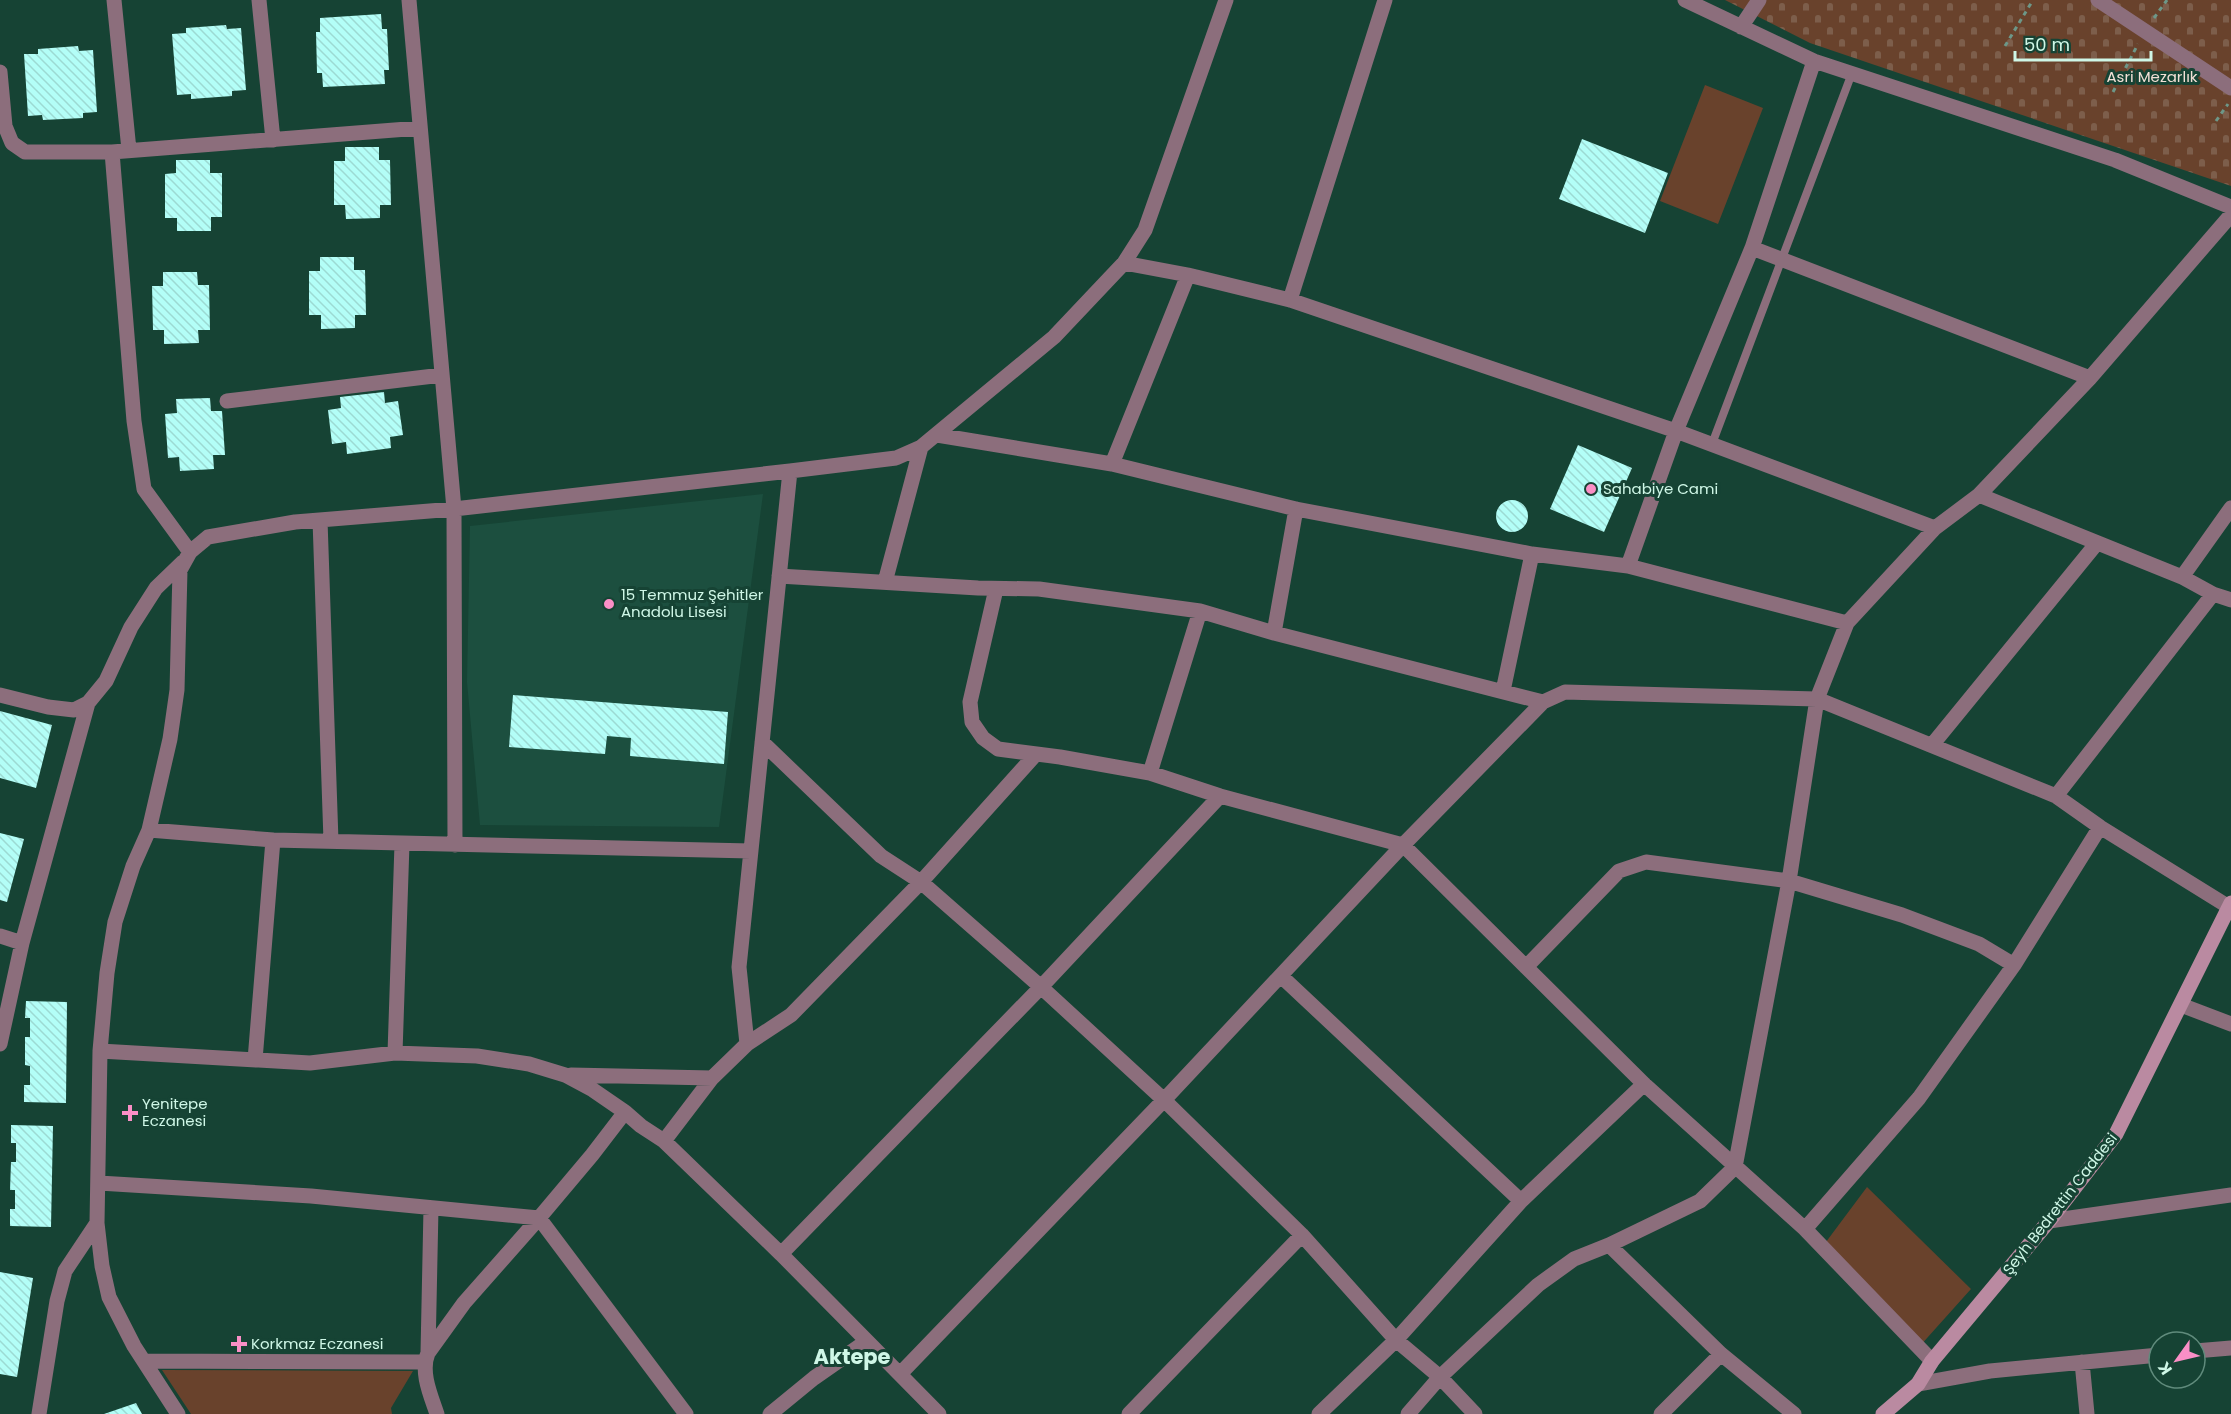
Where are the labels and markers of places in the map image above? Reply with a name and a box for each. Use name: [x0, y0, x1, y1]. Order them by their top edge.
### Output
place label: Sahabiye Cami: [1603, 478, 1718, 499]
marker: Sahabiye Cami: [1584, 482, 1598, 496]
place label: 15 Temmuz Şehitler Anadolu Lisesi: [621, 584, 764, 622]
marker: 15 Temmuz Şehitler Anadolu Lisesi: [602, 597, 616, 611]
place label: Yenitepe Eczanesi: [142, 1093, 208, 1131]
marker: Yenitepe Eczanesi: [123, 1106, 137, 1120]
place label: Korkmaz Eczanesi: [251, 1333, 384, 1354]
marker: Korkmaz Eczanesi: [232, 1337, 246, 1351]

